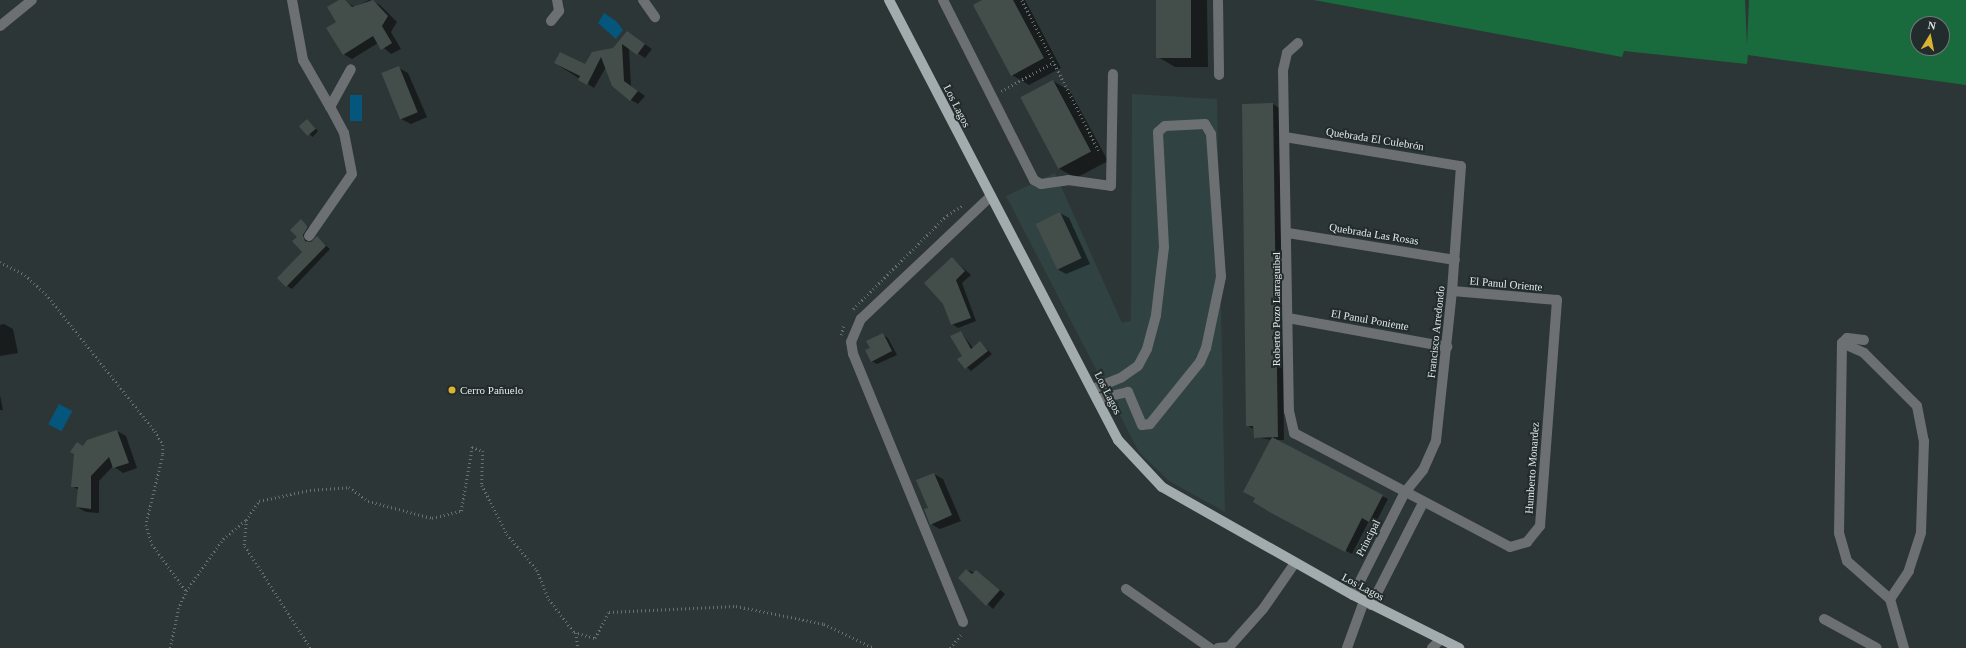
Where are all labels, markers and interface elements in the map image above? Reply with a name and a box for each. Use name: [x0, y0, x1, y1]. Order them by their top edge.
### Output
north arrow: [1910, 16, 1950, 56]
text: N: [1927, 19, 1937, 32]
street label: Los Lagos: [941, 82, 973, 130]
street label: Quebrada El Culebrón: [1325, 125, 1425, 153]
street label: Quebrada Las Rosas: [1328, 220, 1420, 248]
street label: Roberto Pozo Larraguibel: [1269, 252, 1283, 366]
street label: El Panul Oriente: [1469, 274, 1543, 294]
street label: Francisco Arredondo: [1425, 285, 1447, 379]
street label: El Panul Poniente: [1330, 307, 1410, 333]
street label: Los Lagos: [1092, 369, 1124, 417]
place label: Cerro Pañuelo: [460, 383, 523, 397]
marker: Cerro Pañuelo: [447, 385, 457, 395]
street label: Humberto Monardez: [1522, 422, 1542, 514]
street label: Principal: [1353, 517, 1383, 559]
street label: Los Lagos: [1340, 570, 1386, 604]

